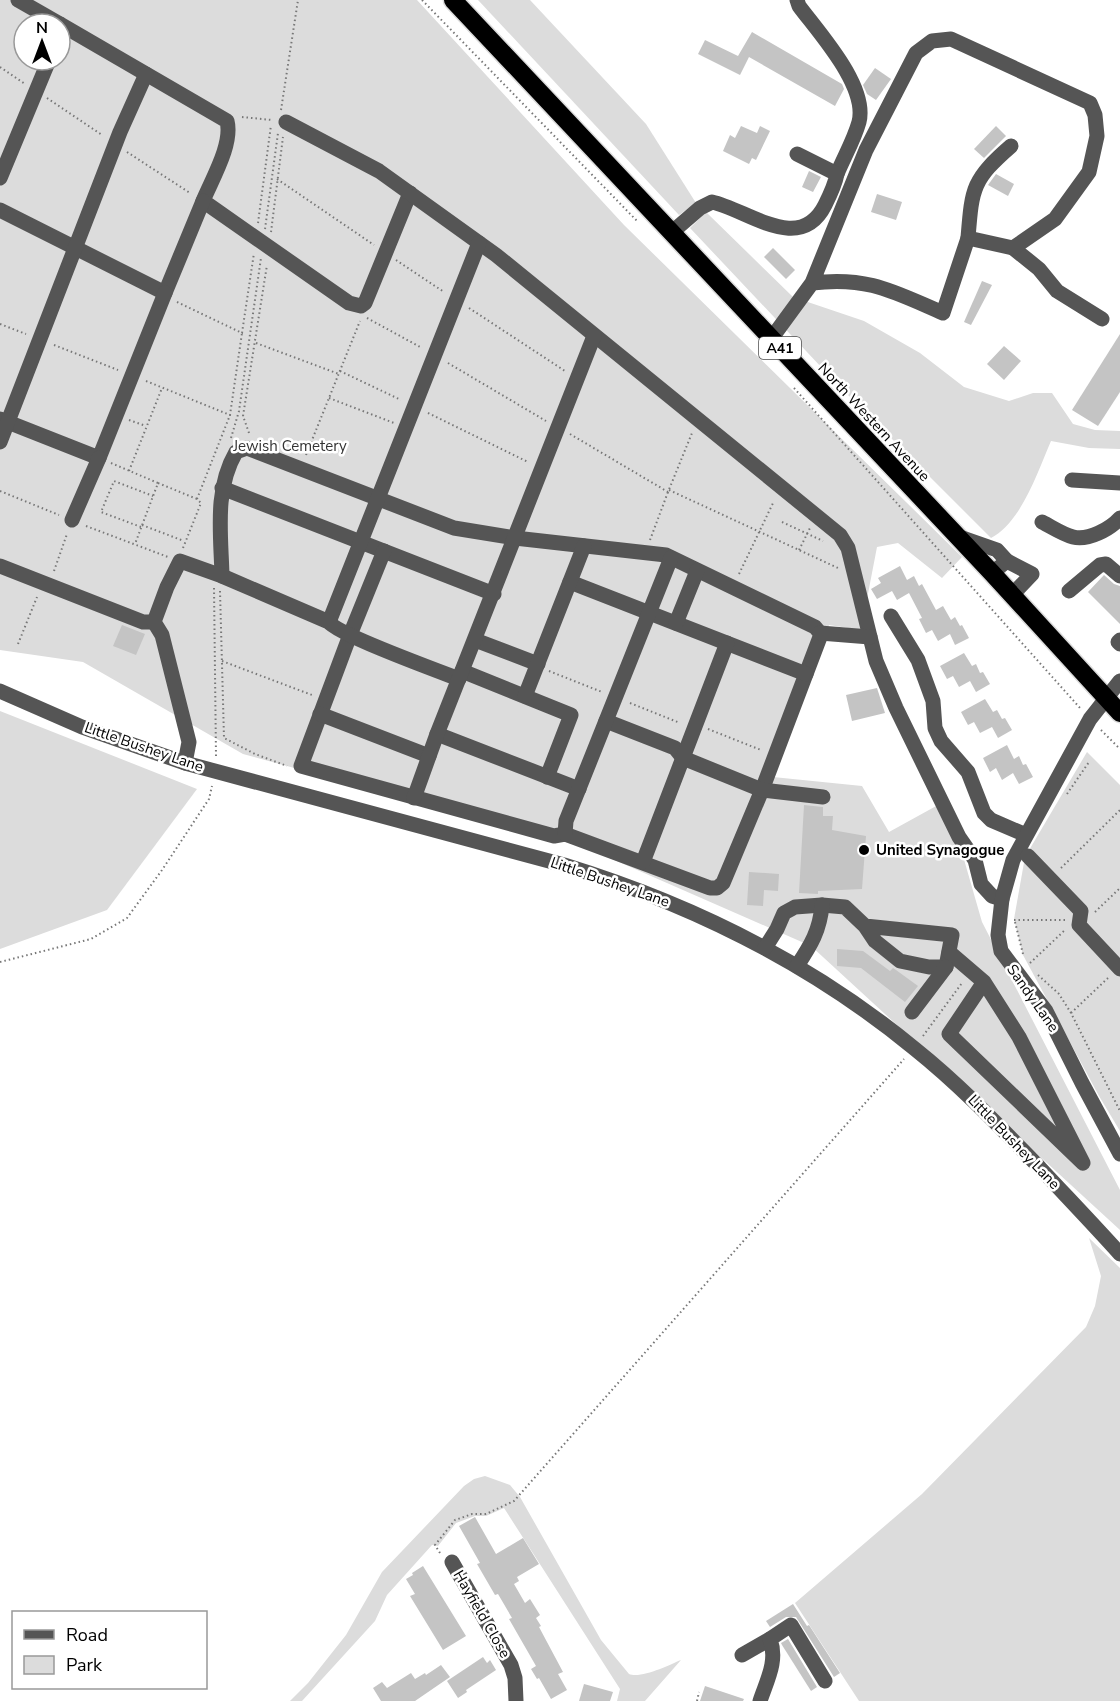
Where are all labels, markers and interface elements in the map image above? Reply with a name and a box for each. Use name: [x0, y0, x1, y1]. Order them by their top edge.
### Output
north arrow: [12, 12, 72, 72]
text: N: [36, 17, 48, 39]
road number: A41: [759, 337, 801, 359]
street label: North Western Avenue: [814, 358, 934, 486]
park label: Jewish Cemetery: [232, 436, 347, 456]
street label: Little Bushey Lane: [82, 717, 206, 777]
place label: United Synagogue: [876, 840, 1004, 860]
marker: United Synagogue: [857, 843, 871, 857]
street label: Little Bushey Lane: [548, 852, 672, 912]
street label: Sandy Lane: [1002, 960, 1064, 1036]
street label: Little Bushey Lane: [964, 1090, 1064, 1194]
street label: Hayfield Close: [449, 1566, 515, 1662]
legend: [12, 1611, 207, 1689]
text: Road: [66, 1623, 108, 1647]
text: Park: [66, 1653, 103, 1677]

